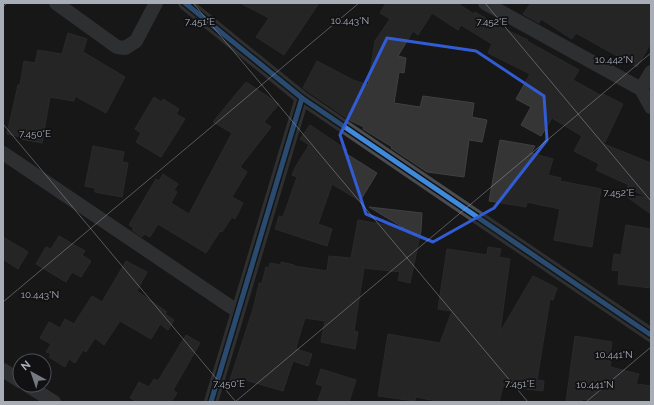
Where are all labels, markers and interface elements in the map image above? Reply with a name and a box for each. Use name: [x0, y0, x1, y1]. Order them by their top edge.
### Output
text: 10.443°N: [331, 15, 369, 26]
text: 7.451°E: [185, 16, 215, 27]
text: 7.452°E: [476, 16, 508, 27]
text: 10.442°N: [595, 54, 633, 65]
text: 7.450°E: [19, 128, 51, 139]
text: 7.452°E: [603, 187, 635, 198]
text: 10.443°N: [21, 289, 59, 300]
text: 10.441°N: [595, 349, 633, 360]
north arrow: [12, 353, 52, 393]
text: N: [18, 358, 33, 373]
text: 7.450°E: [213, 378, 245, 389]
text: 7.451°E: [505, 378, 535, 389]
text: 10.441°N: [576, 379, 614, 390]

